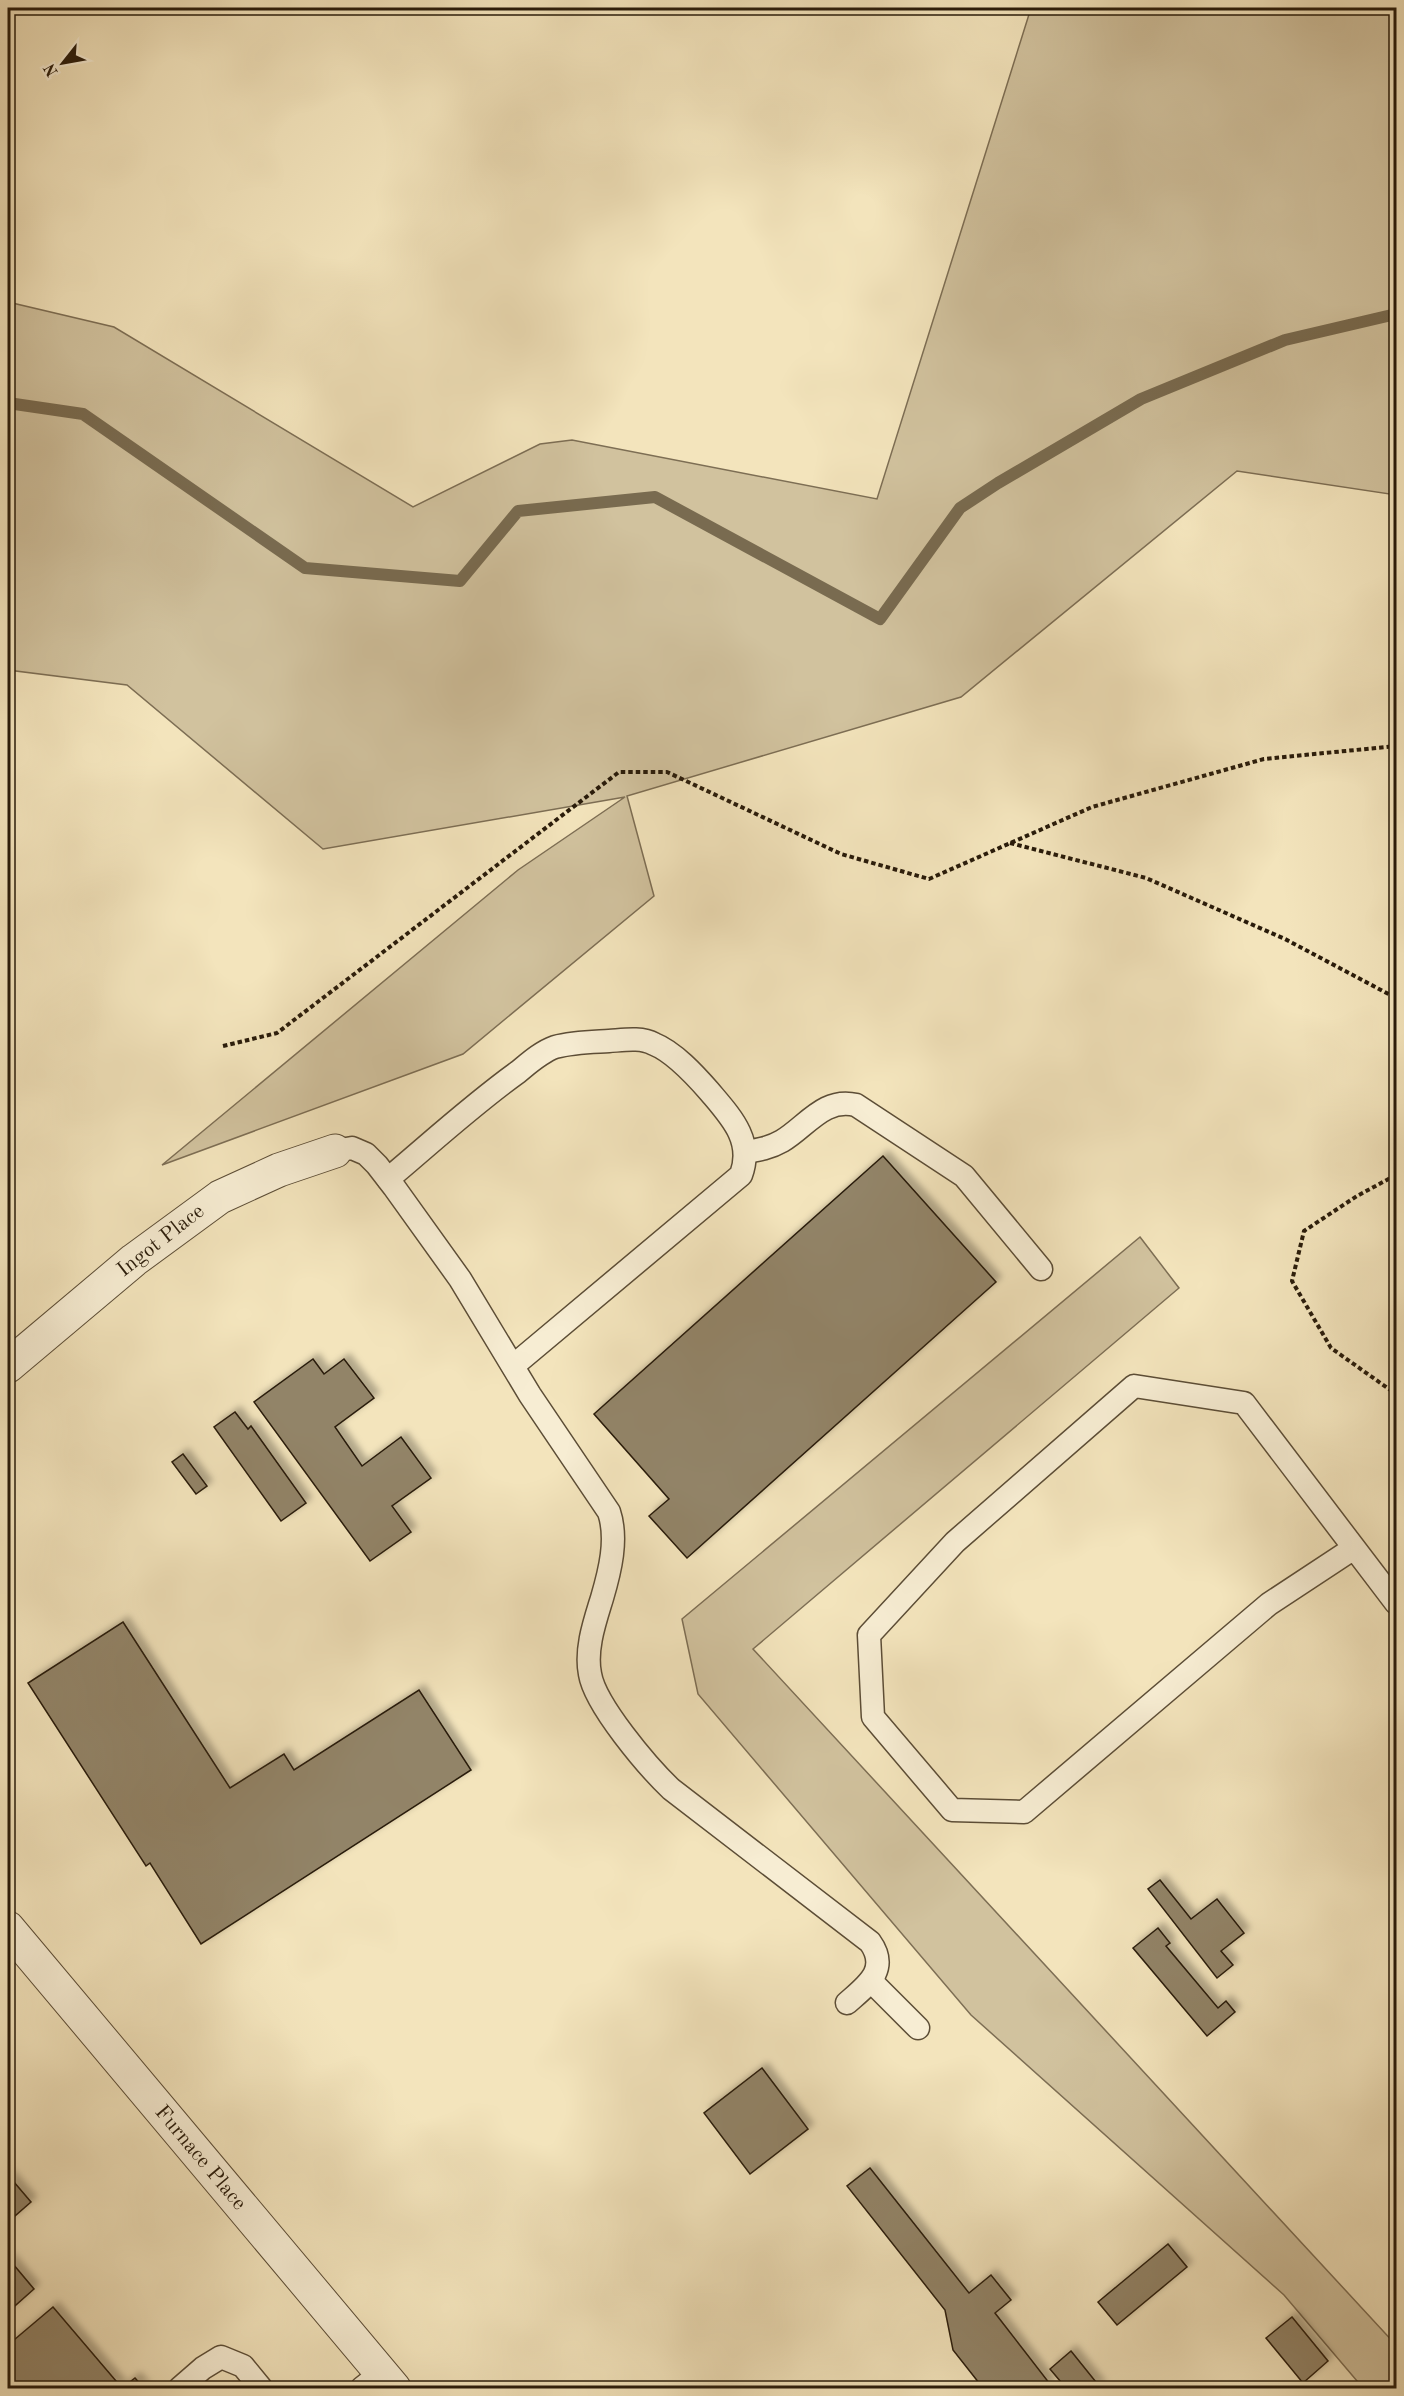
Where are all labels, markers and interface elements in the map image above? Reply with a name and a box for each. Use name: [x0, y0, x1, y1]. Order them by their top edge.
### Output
north arrow: [33, 33, 93, 93]
text: N: [41, 60, 62, 79]
street label: Ingot Place: [114, 1201, 208, 1281]
street label: Furnace Place: [150, 2102, 250, 2214]

